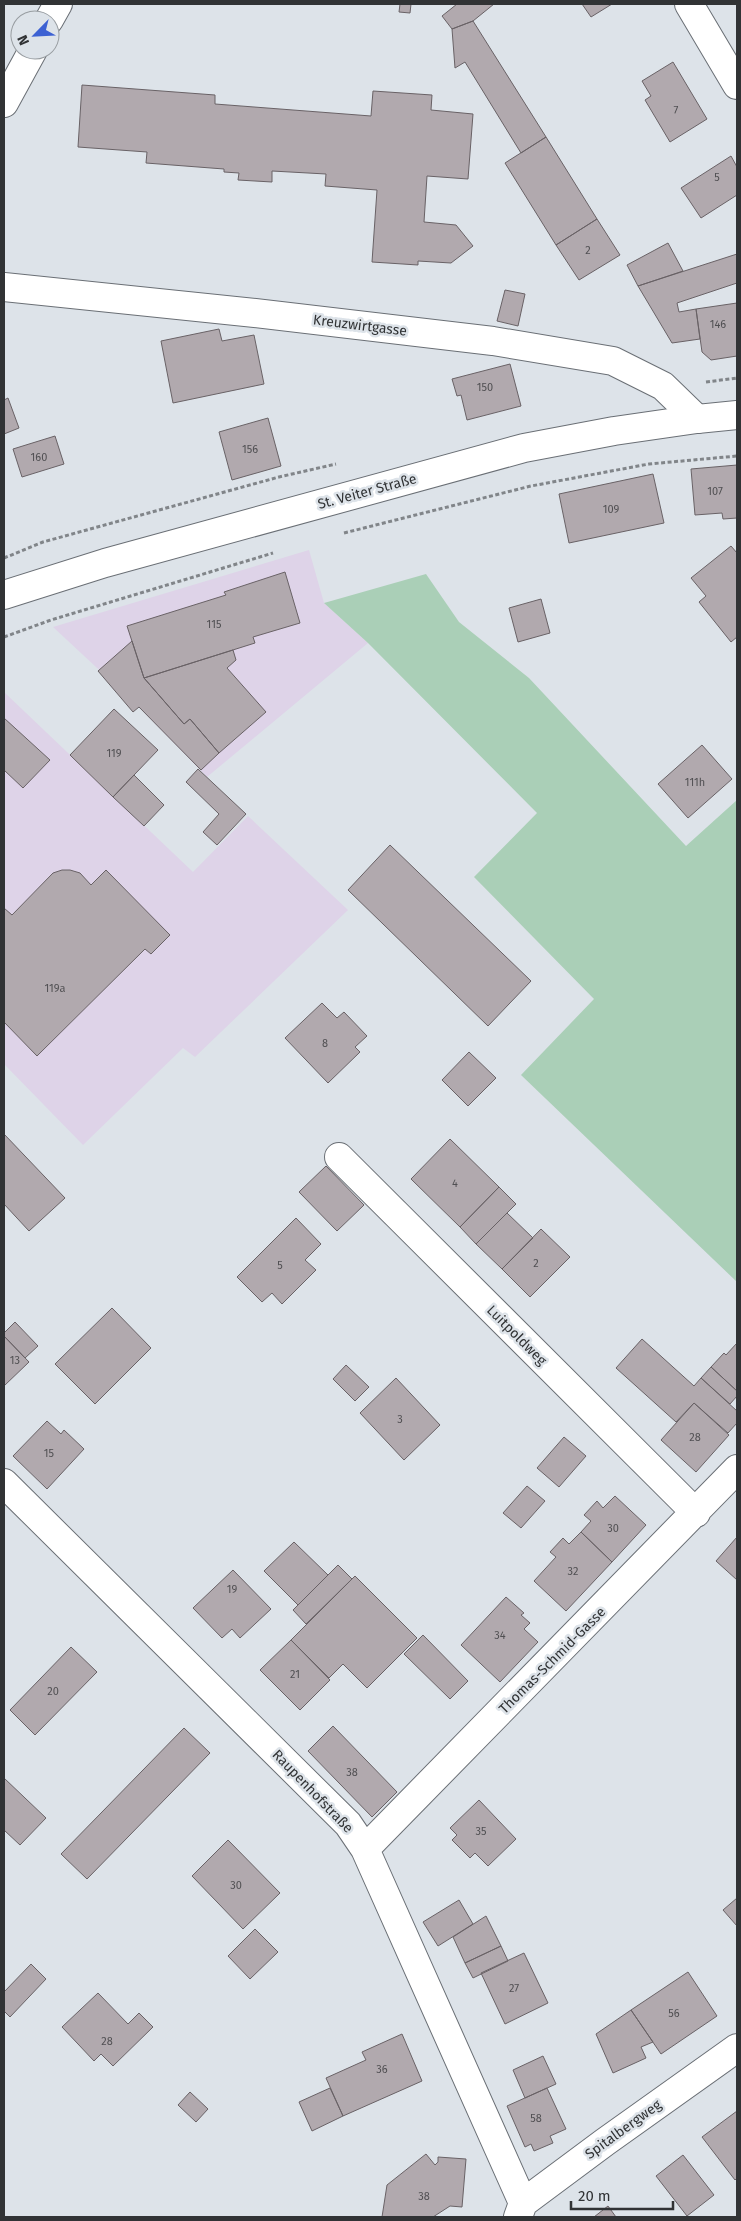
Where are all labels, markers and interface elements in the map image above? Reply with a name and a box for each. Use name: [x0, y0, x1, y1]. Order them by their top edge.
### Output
north arrow: [10, 10, 60, 60]
text: N: [14, 32, 33, 48]
house number: 7: [674, 104, 679, 117]
house number: 5: [714, 171, 720, 184]
house number: 2: [585, 244, 591, 257]
street label: Kreuzwirtgasse: [312, 311, 408, 340]
house number: 146: [710, 318, 726, 331]
house number: 150: [477, 381, 493, 394]
house number: 156: [242, 443, 258, 456]
house number: 160: [31, 451, 47, 464]
street label: St. Veiter Straße: [316, 470, 418, 513]
house number: 107: [707, 485, 723, 498]
house number: 109: [603, 503, 620, 516]
house number: 115: [207, 618, 222, 631]
house number: 119: [106, 747, 122, 760]
house number: 111h: [685, 776, 705, 789]
house number: 119a: [44, 982, 66, 995]
house number: 8: [322, 1037, 328, 1050]
house number: 4: [452, 1177, 458, 1190]
house number: 2: [533, 1257, 539, 1270]
house number: 5: [277, 1259, 283, 1272]
street label: Luitpoldweg: [483, 1302, 551, 1369]
house number: 13: [10, 1354, 20, 1367]
house number: 3: [397, 1413, 403, 1426]
house number: 28: [689, 1431, 701, 1444]
house number: 15: [44, 1447, 55, 1460]
house number: 30: [607, 1522, 619, 1535]
house number: 32: [568, 1565, 578, 1578]
house number: 19: [227, 1583, 237, 1596]
street label: Thomas-Schmid-Gasse: [495, 1603, 609, 1717]
house number: 34: [494, 1629, 506, 1642]
house number: 21: [290, 1668, 300, 1681]
house number: 20: [47, 1685, 59, 1698]
street label: Raupenhofstraße: [269, 1746, 357, 1837]
house number: 38: [346, 1766, 358, 1779]
house number: 35: [476, 1825, 487, 1838]
house number: 30: [230, 1879, 242, 1892]
house number: 27: [509, 1982, 519, 1995]
house number: 56: [668, 2007, 680, 2020]
house number: 28: [101, 2035, 113, 2048]
house number: 36: [376, 2063, 388, 2076]
street label: Spitalbergweg: [582, 2096, 665, 2163]
house number: 58: [530, 2112, 542, 2125]
scale bar: [571, 2178, 674, 2210]
text: 20 m: [578, 2187, 611, 2205]
house number: 38: [418, 2190, 430, 2203]

